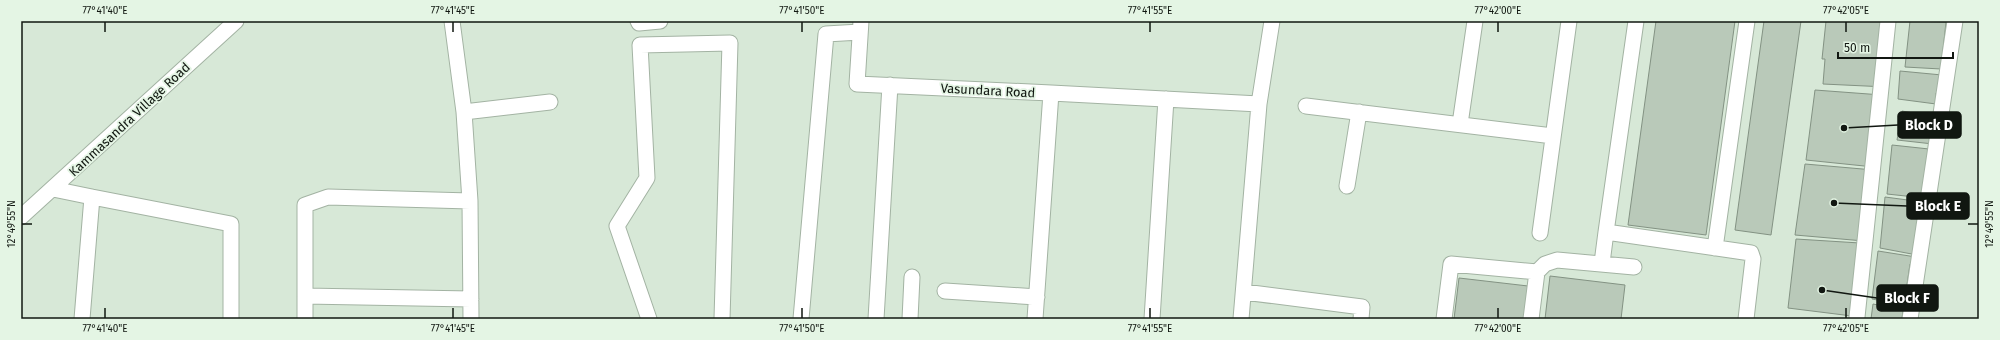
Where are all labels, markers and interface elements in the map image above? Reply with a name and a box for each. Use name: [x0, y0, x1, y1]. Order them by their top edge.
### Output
text: 77°41'40"E: [82, 5, 128, 17]
text: 77°41'45"E: [431, 5, 475, 17]
text: 77°41'50"E: [779, 5, 825, 17]
text: 77°41'55"E: [1128, 5, 1172, 17]
text: 77°42'00"E: [1475, 5, 1521, 17]
text: 77°42'05"E: [1823, 5, 1869, 17]
scale bar: [1838, 34, 1953, 60]
text: 50 m: [1844, 41, 1870, 55]
street label: Kammasandra Village Road: [66, 59, 193, 179]
street label: Vasundara Road: [940, 81, 1036, 100]
callout: Block D: [1898, 112, 1961, 138]
text: Block D: [1905, 117, 1953, 134]
callout: Block E: [1907, 193, 1969, 219]
text: Block E: [1915, 198, 1961, 215]
text: 12°49'55"N: [6, 200, 18, 248]
text: 12°49'55"N: [1984, 200, 1996, 248]
callout: Block F: [1877, 285, 1938, 311]
text: Block F: [1884, 290, 1930, 307]
text: 77°41'40"E: [82, 323, 128, 335]
text: 77°41'45"E: [431, 323, 475, 335]
text: 77°41'50"E: [779, 323, 825, 335]
text: 77°41'55"E: [1128, 323, 1172, 335]
text: 77°42'00"E: [1475, 323, 1521, 335]
text: 77°42'05"E: [1823, 323, 1869, 335]

